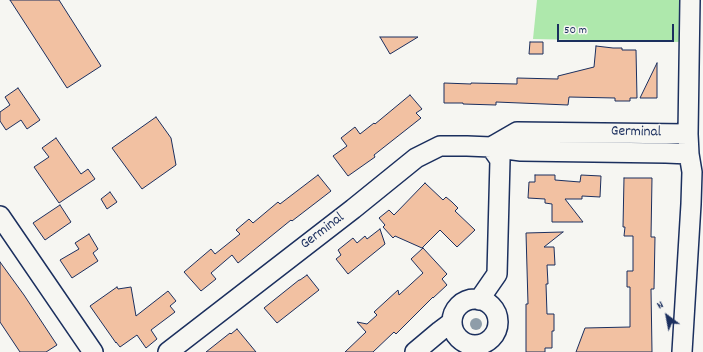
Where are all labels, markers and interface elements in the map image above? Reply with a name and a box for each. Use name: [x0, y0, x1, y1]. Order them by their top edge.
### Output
scale bar: [559, 16, 676, 42]
text: 50 m: [564, 22, 587, 39]
street label: Germinal: [611, 124, 661, 142]
street label: Germinal: [297, 210, 349, 254]
north arrow: [647, 296, 687, 336]
text: N: [654, 298, 667, 314]

